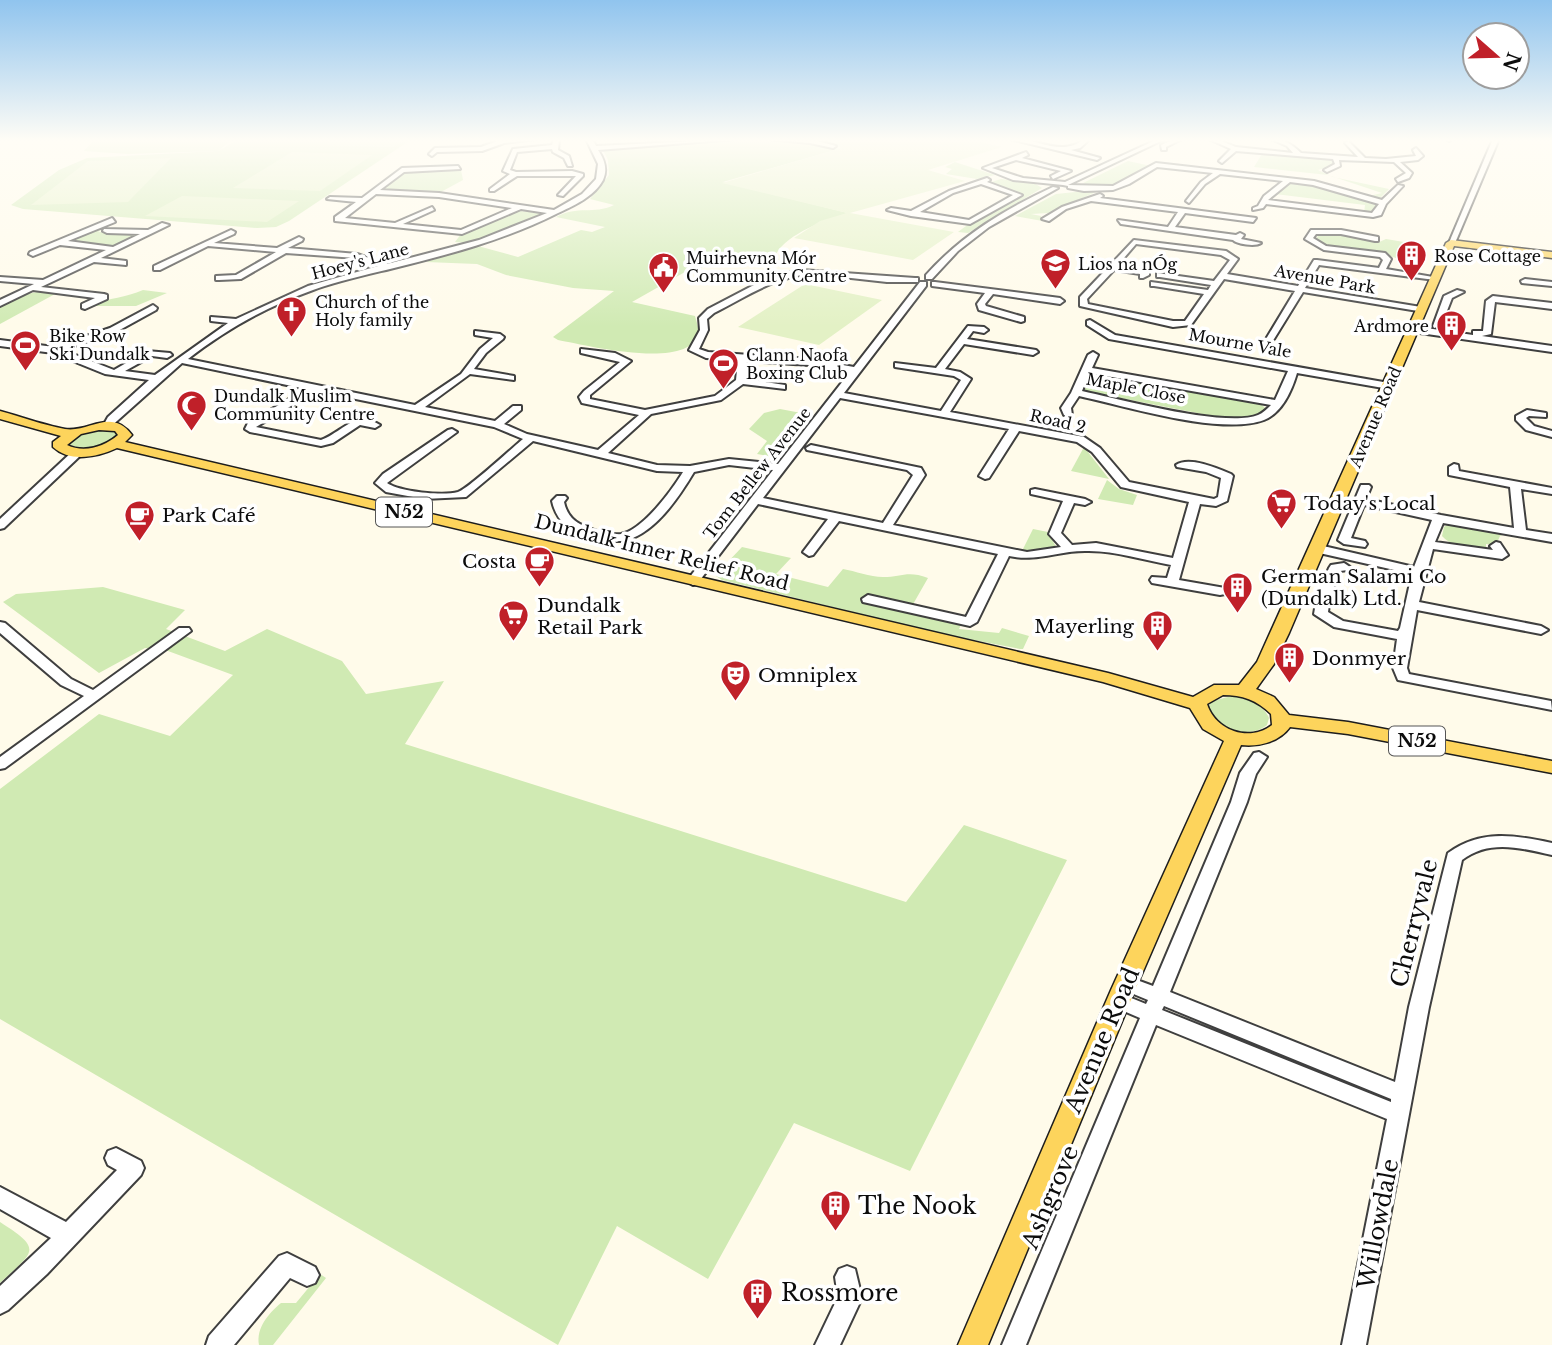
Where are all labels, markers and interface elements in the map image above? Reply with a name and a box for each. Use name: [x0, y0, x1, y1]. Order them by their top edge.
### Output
north arrow: [1461, 21, 1531, 91]
text: N: [1498, 49, 1525, 74]
street label: Hoey's Lane: [309, 238, 411, 284]
building icon: Rose Cottage: [1394, 239, 1428, 283]
place label: Rose Cottage: [1434, 246, 1541, 266]
school or university icon: Lios na nÓg: [1038, 247, 1072, 291]
place label: Muirhevna Mór Community Centre: [686, 248, 847, 286]
public building icon: Muirhevna Mór Community Centre: [646, 250, 680, 294]
place label: Lios na nÓg: [1078, 254, 1178, 274]
street label: Avenue Park: [1272, 260, 1377, 298]
place label: Church of the Holy family: [315, 292, 429, 330]
church icon: Church of the Holy family: [275, 294, 309, 338]
building icon: Ardmore: [1435, 309, 1469, 353]
place label: Ardmore: [1353, 316, 1429, 336]
street label: Mourne Vale: [1187, 324, 1293, 362]
place label: Bike Row Ski Dundalk: [49, 326, 150, 364]
sports icon: Bike Row Ski Dundalk: [9, 328, 43, 372]
place label: Clann Naofa Boxing Club: [746, 345, 848, 383]
sports icon: Clann Naofa Boxing Club: [706, 347, 740, 391]
street label: Avenue Road: [1344, 363, 1405, 472]
street label: Maple Close: [1084, 369, 1188, 407]
place label: Dundalk Muslim Community Centre: [214, 386, 375, 424]
mosque icon: Dundalk Muslim Community Centre: [174, 388, 208, 432]
street label: Tom Bellew Avenue: [699, 403, 815, 543]
street label: Road 2: [1028, 405, 1088, 437]
supermarket icon: Today's Local: [1264, 486, 1298, 530]
place label: Today's Local: [1304, 492, 1436, 515]
cafe icon: Park Café: [122, 498, 156, 542]
road number: N52: [376, 498, 432, 526]
place label: Park Café: [162, 504, 256, 527]
street label: Dundalk Inner Relief Road: [532, 510, 792, 595]
cafe icon: Costa: [522, 544, 556, 588]
place label: Costa: [462, 550, 516, 573]
place label: German Salami Co (Dundalk) Ltd.: [1261, 565, 1446, 610]
building icon: German Salami Co (Dundalk) Ltd.: [1221, 570, 1255, 614]
place label: Dundalk Retail Park: [537, 594, 643, 639]
supermarket icon: Dundalk Retail Park: [497, 599, 531, 643]
building icon: Mayerling: [1140, 609, 1174, 653]
place label: Mayerling: [1034, 615, 1135, 638]
building icon: Donmyer: [1272, 641, 1306, 685]
place label: Donmyer: [1312, 647, 1406, 670]
theatre icon: Omniplex: [718, 658, 752, 702]
place label: Omniplex: [758, 664, 858, 687]
road number: N52: [1389, 726, 1445, 756]
street label: Cherryvale: [1385, 856, 1443, 990]
street label: Avenue Road: [1058, 963, 1145, 1118]
street label: Ashgrove: [1015, 1141, 1084, 1254]
street label: Willowdale: [1351, 1156, 1404, 1293]
building icon: The Nook: [818, 1189, 852, 1233]
place label: The Nook: [858, 1192, 977, 1220]
building icon: Rossmore: [741, 1276, 775, 1320]
place label: Rossmore: [781, 1279, 898, 1307]

